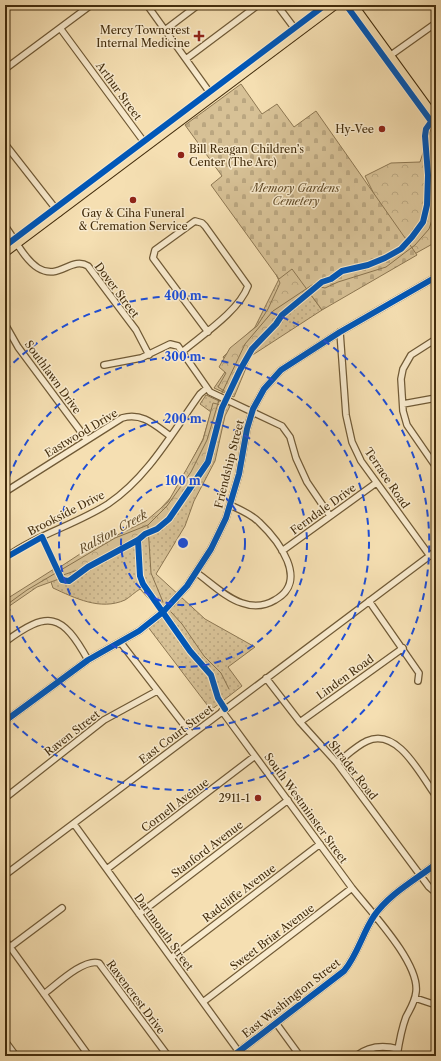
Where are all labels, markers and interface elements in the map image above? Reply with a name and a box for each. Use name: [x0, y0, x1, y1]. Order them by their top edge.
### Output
place label: Mercy Towncrest Internal Medicine: [96, 23, 190, 50]
marker: Mercy Towncrest Internal Medicine: [193, 30, 205, 42]
street label: Arthur Street: [93, 58, 145, 123]
place label: Hy-Vee: [335, 122, 374, 136]
marker: Hy-Vee: [377, 124, 387, 134]
place label: Bill Reagan Children’s Center (The Arc): [189, 142, 304, 169]
marker: Bill Reagan Children’s Center (The Arc): [176, 150, 186, 160]
park label: Memory Gardens Cemetery: [250, 181, 340, 208]
marker: Gay & Ciha Funeral & Cremation Service: [128, 195, 138, 205]
place label: Gay & Ciha Funeral & Cremation Service: [78, 206, 188, 233]
street label: Dover Street: [92, 260, 142, 321]
text: 400 m: [164, 288, 202, 303]
street label: Southlawn Drive: [22, 338, 84, 416]
text: 300 m: [164, 349, 202, 364]
street label: Eastwood Drive: [42, 406, 120, 460]
text: 200 m: [164, 411, 202, 426]
street label: Friendship Street: [211, 418, 247, 510]
street label: Terrace Road: [362, 445, 413, 511]
text: 100 m: [165, 473, 201, 488]
street label: Ferndale Drive: [287, 480, 359, 538]
street label: Brookside Drive: [25, 488, 107, 538]
water label: Ralston Creek: [75, 506, 150, 557]
centre of rings: [176, 536, 190, 550]
street label: Linden Road: [314, 651, 377, 702]
street label: East Court Street: [136, 701, 216, 767]
street label: Raven Street: [42, 707, 103, 759]
street label: Shrader Road: [326, 738, 381, 803]
street label: South Westminster Street: [261, 750, 351, 866]
street label: Cornell Avenue: [138, 775, 212, 835]
place label: 2911-1: [218, 791, 250, 805]
marker: 2911-1: [253, 793, 263, 803]
street label: Stanford Avenue: [168, 817, 246, 881]
street label: Radcliffe Avenue: [200, 861, 278, 925]
street label: Dartmouth Street: [131, 891, 197, 973]
street label: Sweet Briar Avenue: [227, 901, 317, 973]
street label: East Washington Street: [239, 955, 343, 1041]
street label: Ravencrest Drive: [104, 957, 168, 1037]

